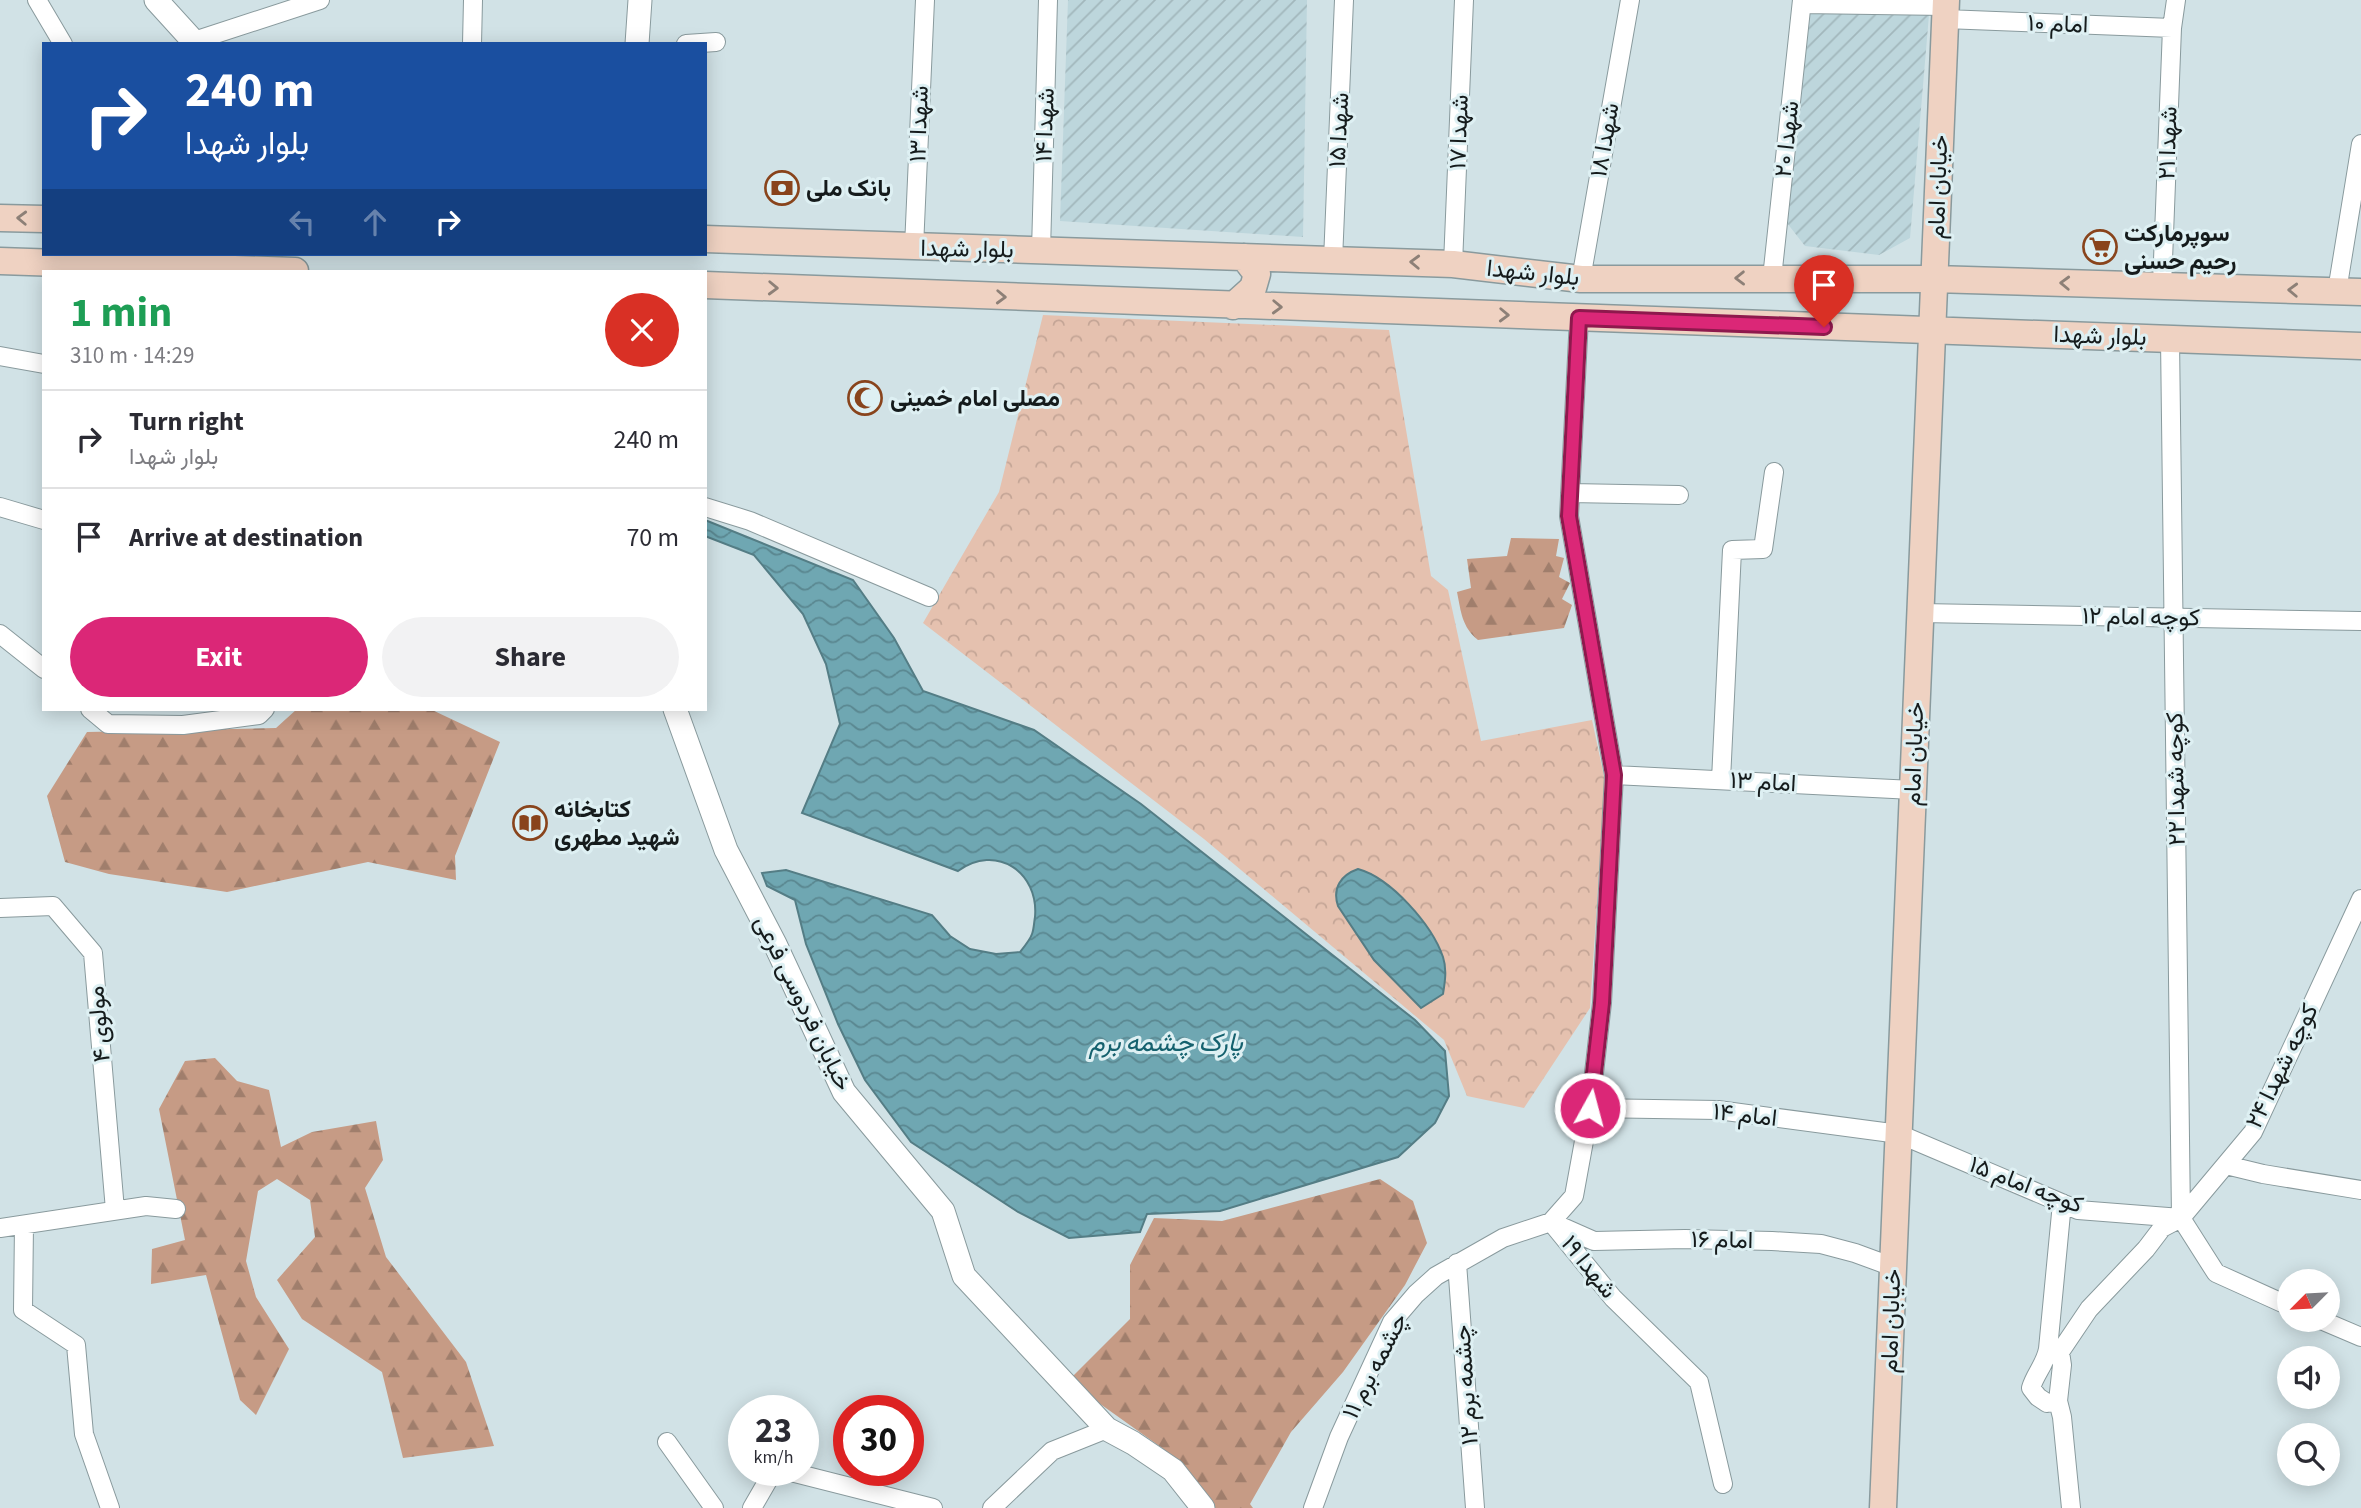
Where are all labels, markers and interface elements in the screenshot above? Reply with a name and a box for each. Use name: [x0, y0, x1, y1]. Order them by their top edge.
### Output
street label: امام ۱۰: [2027, 5, 2089, 43]
text: 240 m: [185, 56, 314, 126]
icon: right: [70, 70, 161, 161]
street label: شهدا ۱۳: [900, 85, 938, 163]
street label: شهدا ۱۴: [1026, 87, 1064, 163]
street label: شهدا ۱۵: [1320, 92, 1358, 168]
street label: شهدا ۱۷: [1440, 94, 1478, 170]
street label: شهدا ۲۰: [1766, 99, 1808, 179]
street label: شهدا ۱۸: [1581, 100, 1629, 180]
street label: شهدا ۲۱: [2149, 106, 2187, 180]
text: بلوار شهدا: [185, 121, 309, 167]
street label: خیابان امام: [1919, 134, 1957, 240]
bank icon: بانک ملی: [763, 169, 801, 207]
place label: بانک ملی: [806, 171, 891, 206]
icon: left: [283, 203, 321, 241]
icon: ahead: [356, 203, 394, 241]
icon: right: [429, 203, 467, 241]
one-way arrow: [16, 211, 27, 226]
place label: سوپرمارکت رحیم حسنی: [2124, 216, 2237, 279]
supermarket icon: سوپرمارکت رحیم حسنی: [2081, 228, 2119, 266]
street label: بلوار شهدا: [920, 231, 1014, 267]
street label: بلوار شهدا: [1485, 251, 1581, 295]
one-way arrow: [1410, 255, 1421, 270]
pin: [1794, 255, 1854, 327]
icon: arrive: [1805, 266, 1843, 304]
one-way arrow: [1734, 270, 1745, 286]
one-way arrow: [2060, 275, 2071, 290]
one-way arrow: [768, 280, 779, 295]
one-way arrow: [2287, 282, 2298, 298]
text: 1 min: [70, 283, 172, 343]
one-way arrow: [996, 289, 1007, 304]
button: close: [605, 293, 679, 367]
one-way arrow: [1272, 300, 1283, 315]
one-way arrow: [1499, 308, 1510, 323]
street label: بلوار شهدا: [2053, 317, 2147, 355]
text: 310 m · 14:29: [70, 339, 194, 372]
mosque icon: مصلی امام خمینی: [846, 379, 884, 417]
place label: مصلی امام خمینی: [890, 381, 1060, 416]
text: Turn right: [129, 403, 244, 440]
icon: right: [70, 420, 108, 458]
text: 240 m: [613, 421, 679, 458]
text: بلوار شهدا: [129, 440, 218, 473]
icon: arrive: [70, 518, 108, 556]
text: Arrive at destination: [129, 519, 363, 556]
text: 70 m: [626, 519, 679, 556]
street label: کوچه امام ۱۲: [2082, 598, 2200, 636]
button: Exit: [70, 617, 368, 697]
button: Share: [382, 617, 679, 697]
street label: خیابان امام: [1895, 701, 1933, 807]
street label: کوچه شهدا ۲۲: [2157, 712, 2195, 846]
street label: امام ۱۳: [1729, 763, 1797, 801]
place label: کتابخانه شهید مطهری: [554, 792, 680, 855]
library icon: کتابخانه شهید مطهری: [511, 804, 549, 842]
street label: خیابان فردوسی فرعی: [745, 909, 861, 1097]
street label: مولوی ۴: [78, 984, 120, 1064]
street label: کوچه شهدا ۲۴: [2237, 998, 2327, 1134]
water label: پارک چشمه برم: [1088, 1024, 1244, 1061]
position arrow: [1553, 1071, 1627, 1145]
street label: امام ۱۴: [1711, 1094, 1779, 1136]
street label: کوچه امام ۱۵: [1964, 1147, 2088, 1223]
street label: امام ۱۶: [1691, 1222, 1753, 1258]
street label: شهدا ۱۹: [1553, 1228, 1625, 1306]
street label: خیابان امام: [1872, 1268, 1910, 1374]
north arrow: [2277, 1269, 2340, 1332]
map controls: [2277, 1269, 2340, 1486]
street label: چشمه برم ۱۱: [1333, 1307, 1417, 1425]
street label: چشمه برم ۱۲: [1444, 1324, 1488, 1446]
button: sound: [2277, 1346, 2340, 1409]
speed limit sign: 30: [833, 1395, 924, 1486]
text: 23: [755, 1406, 792, 1456]
button: search: [2277, 1423, 2340, 1486]
text: km/h: [754, 1445, 793, 1470]

